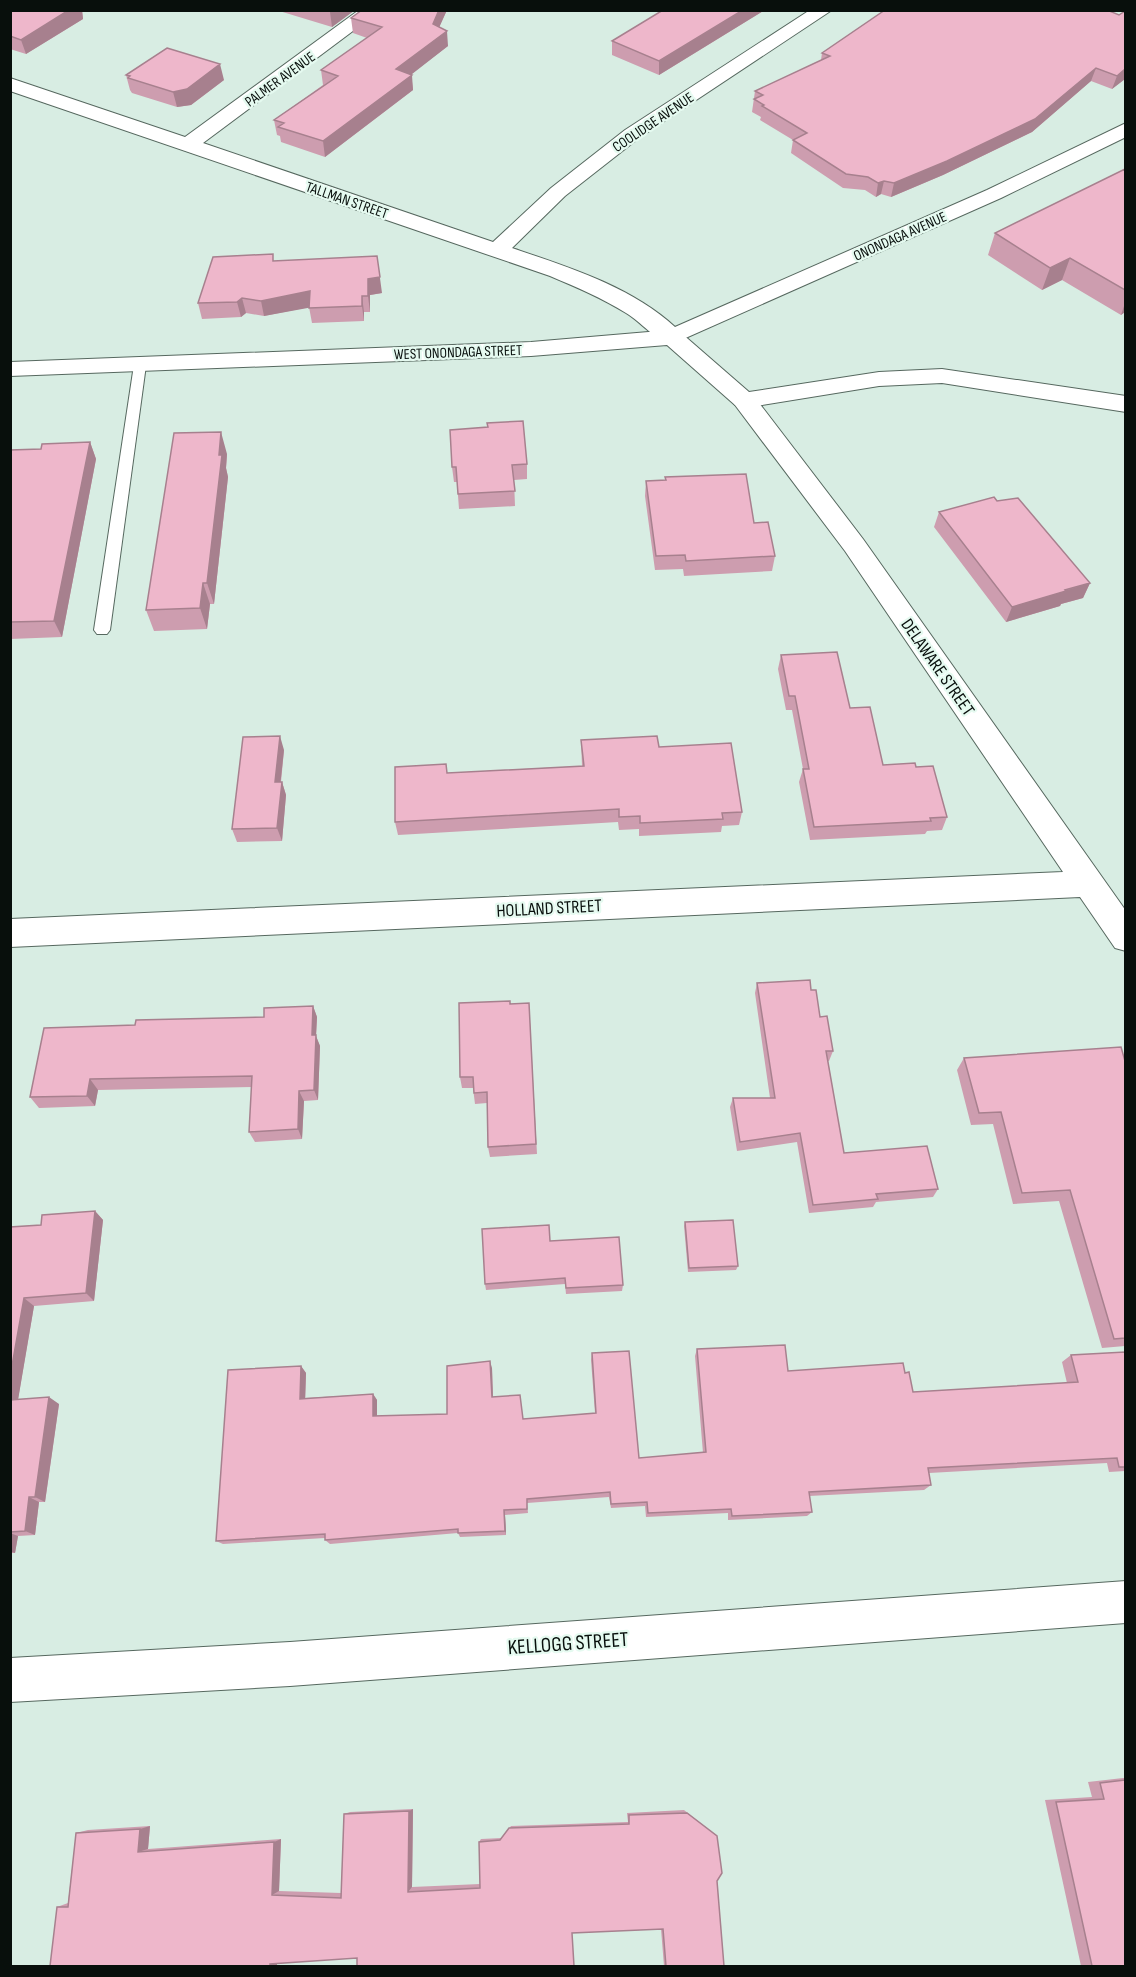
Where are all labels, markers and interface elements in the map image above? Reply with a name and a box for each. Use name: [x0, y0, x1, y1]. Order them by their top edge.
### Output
street label: PALMER AVENUE: [241, 47, 319, 111]
street label: COOLIDGE AVENUE: [609, 88, 698, 157]
street label: TALLMAN STREET: [303, 177, 391, 223]
street label: ONONDAGA AVENUE: [851, 207, 950, 265]
street label: WEST ONONDAGA STREET: [394, 341, 523, 364]
street label: DELAWARE STREET: [896, 615, 979, 720]
street label: HOLLAND STREET: [496, 895, 602, 922]
street label: KELLOGG STREET: [507, 1627, 630, 1660]

